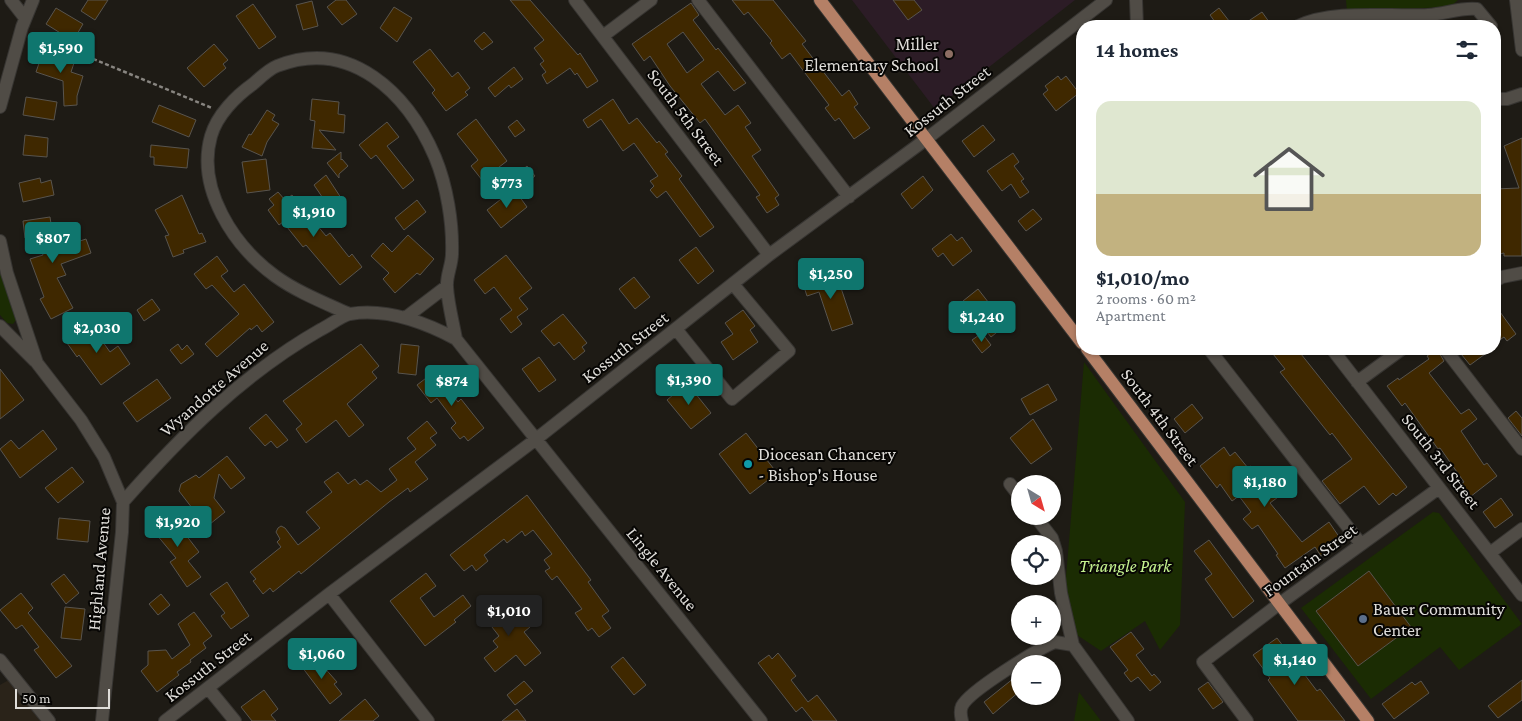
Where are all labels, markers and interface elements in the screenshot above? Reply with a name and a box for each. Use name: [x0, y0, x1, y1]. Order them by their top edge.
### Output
pin: $1,590: [20, 32, 102, 74]
place label: Miller Elementary School: [804, 34, 940, 75]
icon: filters: [1453, 36, 1481, 64]
text: 14 homes: [1096, 38, 1178, 62]
text: $1,590: [39, 39, 83, 56]
marker: Miller Elementary School: [943, 48, 955, 60]
street label: Kossuth Street: [900, 60, 995, 141]
street label: South 5th Street: [643, 65, 729, 170]
icon: home: [1244, 134, 1334, 224]
pin: $773: [477, 166, 537, 209]
text: $773: [491, 174, 523, 191]
pin: $1,910: [273, 196, 355, 238]
text: $1,910: [293, 203, 335, 220]
pin: $807: [23, 222, 83, 264]
text: $807: [36, 229, 70, 246]
pin: $1,250: [790, 258, 872, 300]
text: $1,250: [809, 265, 853, 282]
text: $1,010/mo: [1096, 266, 1189, 290]
text: 2 rooms · 60 m²: [1096, 290, 1196, 307]
pin: $1,240: [941, 300, 1023, 343]
street label: Kossuth Street: [578, 306, 673, 387]
text: Apartment: [1096, 307, 1166, 324]
text: $1,240: [960, 308, 1004, 325]
pin: $2,030: [56, 312, 138, 354]
text: $2,030: [73, 319, 121, 336]
street label: Wyandotte Avenue: [156, 335, 272, 440]
pin: $874: [422, 364, 482, 407]
pin: $1,390: [648, 364, 730, 406]
street label: South 4th Street: [1117, 365, 1204, 470]
text: $1,390: [667, 371, 711, 388]
text: $874: [436, 372, 468, 389]
street label: South 3rd Street: [1398, 409, 1485, 513]
place label: Diocesan Chancery - Bishop's House: [758, 444, 896, 485]
marker: Diocesan Chancery - Bishop's House: [742, 458, 754, 470]
pin: $1,180: [1224, 466, 1306, 508]
text: $1,180: [1243, 473, 1287, 490]
north arrow: [1011, 475, 1061, 525]
map controls: [1011, 475, 1061, 705]
pin: $1,920: [137, 506, 219, 548]
street label: Highland Avenue: [84, 507, 114, 631]
text: $1,920: [156, 513, 200, 530]
street label: Fountain Street: [1259, 519, 1362, 601]
street label: Lingle Avenue: [622, 523, 702, 615]
button: locate: [1011, 535, 1061, 585]
park label: Triangle Park: [1079, 556, 1172, 576]
pin: $1,010: [468, 594, 550, 637]
button: +: [1011, 595, 1061, 645]
place label: Bauer Community Center: [1373, 599, 1506, 640]
text: $1,010: [487, 602, 531, 619]
marker: Bauer Community Center: [1357, 613, 1369, 625]
street label: Kossuth Street: [161, 625, 256, 706]
pin: $1,060: [281, 638, 363, 680]
pin: $1,140: [1254, 644, 1336, 686]
text: $1,060: [299, 645, 345, 662]
text: $1,140: [1274, 651, 1316, 668]
button: −: [1011, 655, 1061, 705]
scale bar: [15, 686, 110, 709]
text: 50 m: [22, 690, 50, 706]

